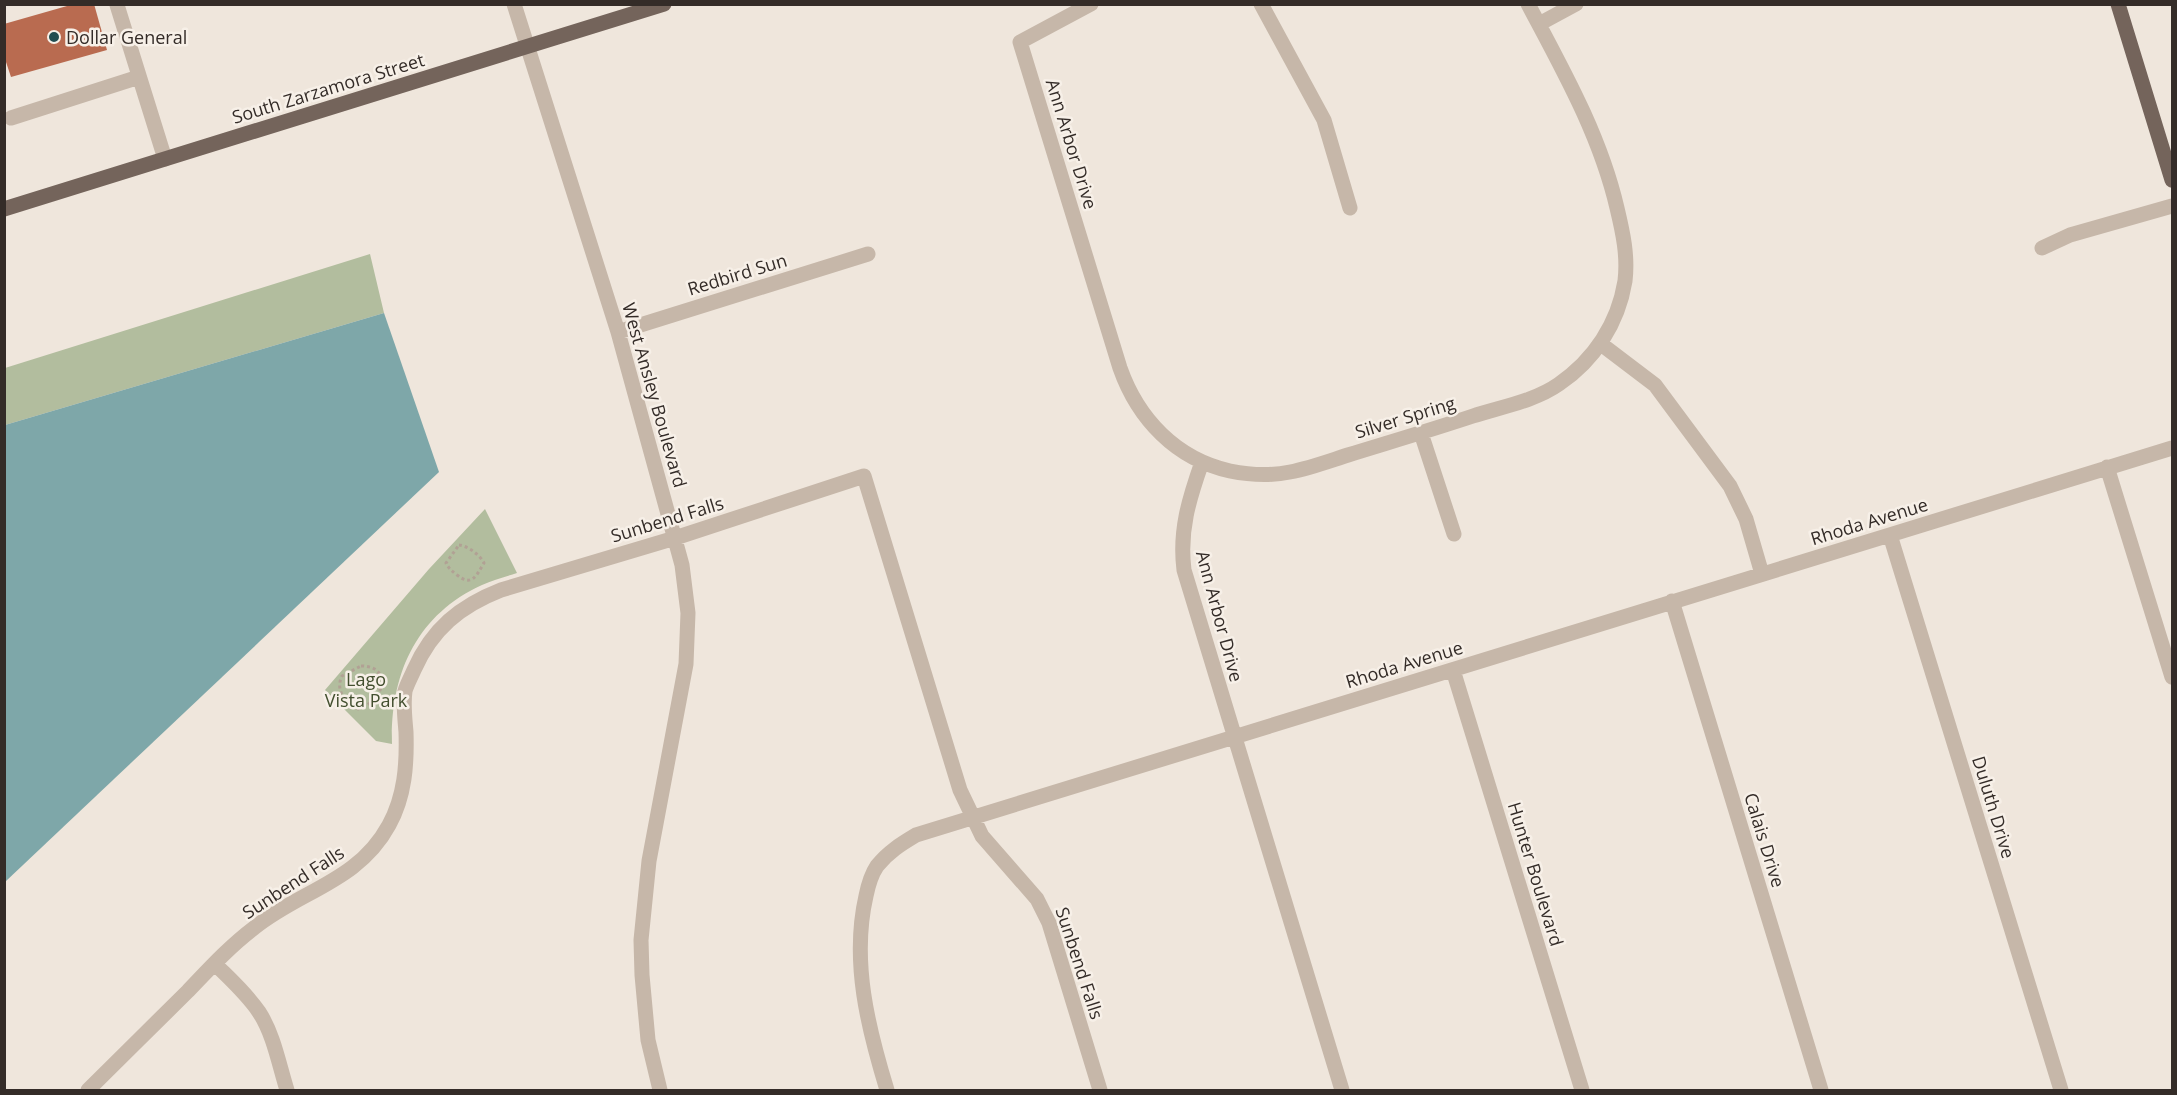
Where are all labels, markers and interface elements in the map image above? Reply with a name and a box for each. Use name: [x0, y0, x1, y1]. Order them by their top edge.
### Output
place label: Dollar General: [66, 25, 187, 49]
marker: Dollar General: [47, 30, 61, 44]
street label: South Zarzamora Street: [229, 47, 427, 129]
street label: Ann Arbor Drive: [1041, 76, 1103, 212]
street label: Redbird Sun: [684, 247, 790, 301]
street label: West Ansley Boulevard: [617, 300, 693, 490]
street label: Silver Spring: [1352, 390, 1458, 444]
street label: Sunbend Falls: [608, 490, 726, 548]
street label: Rhoda Avenue: [1807, 492, 1931, 550]
street label: Ann Arbor Drive: [1191, 548, 1249, 684]
street label: Rhoda Avenue: [1342, 635, 1466, 693]
park label: Lago Vista Park: [325, 667, 408, 712]
street label: Duluth Drive: [1967, 753, 2021, 861]
street label: Calais Drive: [1739, 790, 1791, 890]
street label: Hunter Boulevard: [1503, 799, 1569, 949]
street label: Sunbend Falls: [238, 840, 348, 924]
street label: Sunbend Falls: [1051, 904, 1109, 1022]

